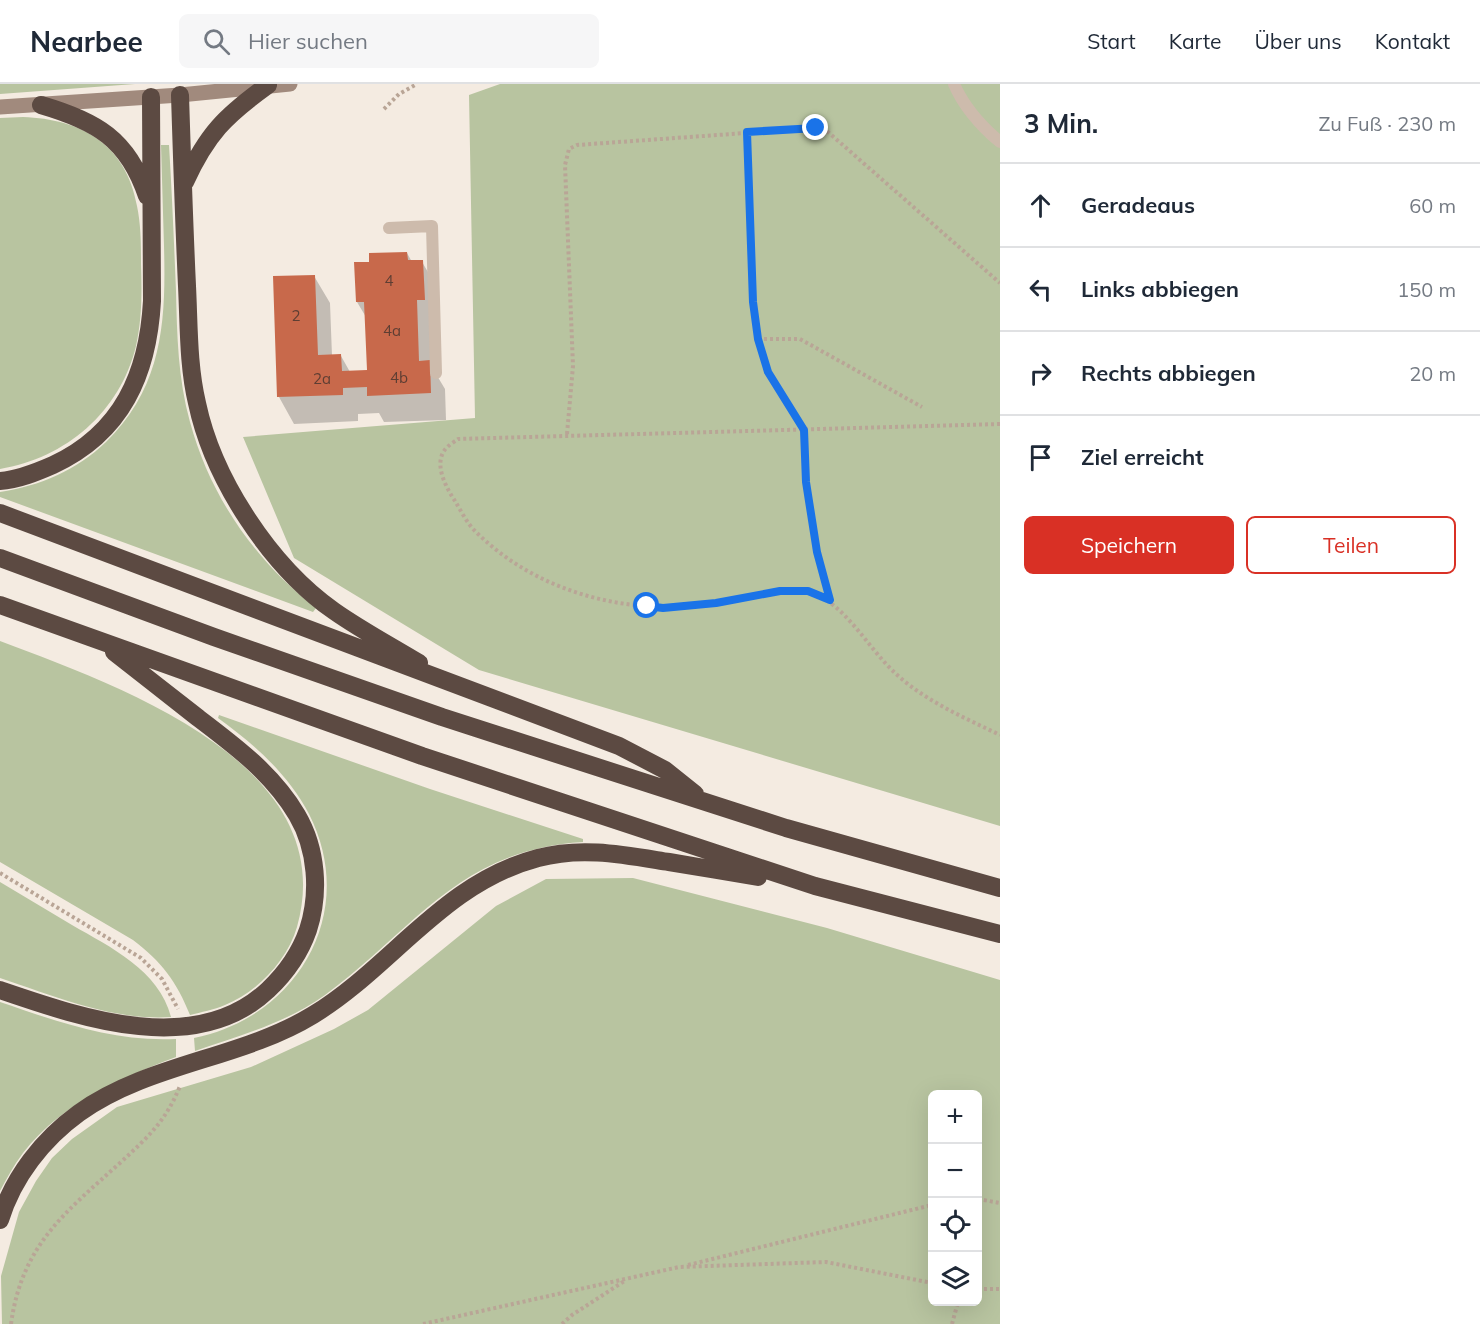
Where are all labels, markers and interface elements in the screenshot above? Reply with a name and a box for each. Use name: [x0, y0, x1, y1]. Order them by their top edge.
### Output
search box: [179, 14, 599, 68]
text: Nearbee: [30, 24, 143, 59]
icon: search: [200, 25, 233, 58]
text: Hier suchen: [248, 27, 368, 55]
text: Start: [1087, 28, 1136, 54]
text: Karte: [1169, 28, 1221, 54]
text: Über uns: [1254, 28, 1342, 54]
text: Kontakt: [1375, 28, 1450, 54]
text: 3 Min.: [1024, 107, 1098, 140]
text: Zu Fuß · 230 m: [1318, 111, 1456, 136]
route end: [802, 114, 828, 140]
icon: ahead: [1024, 189, 1057, 222]
text: Geradeaus: [1081, 191, 1195, 219]
text: 60 m: [1409, 193, 1456, 218]
house number: 4: [384, 271, 394, 290]
icon: left: [1024, 273, 1057, 306]
text: Links abbiegen: [1081, 275, 1239, 303]
text: 150 m: [1397, 277, 1456, 302]
house number: 2: [291, 306, 301, 325]
house number: 4a: [383, 321, 401, 340]
icon: right: [1024, 357, 1057, 390]
text: Rechts abbiegen: [1081, 359, 1256, 387]
text: 20 m: [1409, 361, 1456, 386]
house number: 4b: [390, 368, 408, 387]
house number: 2a: [313, 369, 331, 388]
icon: arrive: [1024, 441, 1057, 474]
text: Ziel erreicht: [1081, 443, 1204, 471]
button: Speichern: [1024, 516, 1234, 574]
button: Teilen: [1246, 516, 1456, 574]
route start: [633, 592, 659, 618]
map controls: [928, 1090, 982, 1306]
button: +: [928, 1090, 982, 1144]
button: −: [928, 1144, 982, 1198]
button: locate: [928, 1198, 982, 1252]
button: layers: [928, 1252, 982, 1306]

